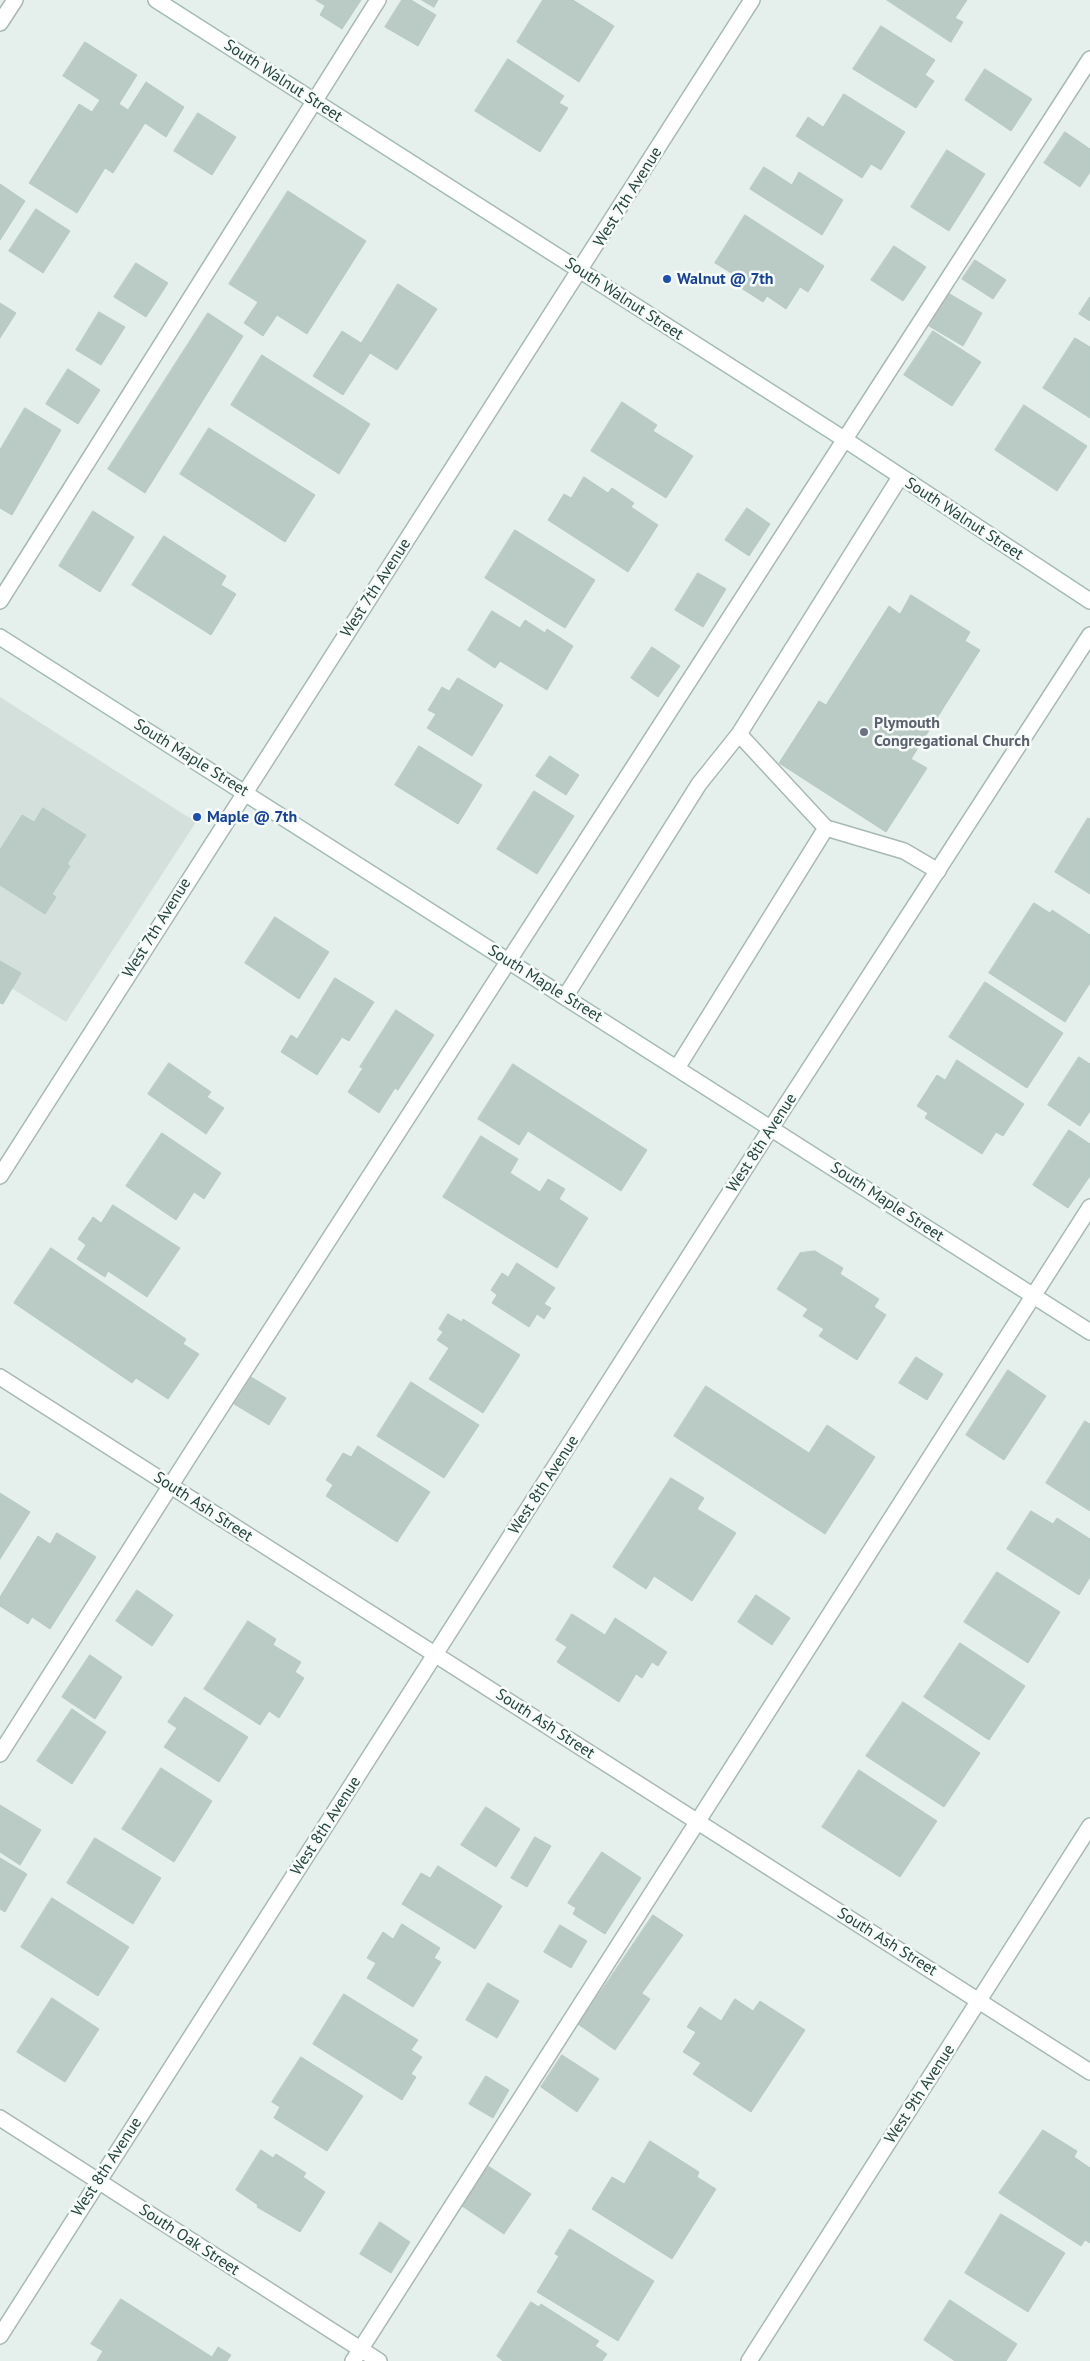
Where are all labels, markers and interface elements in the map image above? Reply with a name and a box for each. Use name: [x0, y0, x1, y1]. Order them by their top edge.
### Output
street label: South Walnut Street: [220, 36, 346, 126]
street label: West 7th Avenue: [590, 144, 666, 250]
street label: South Walnut Street: [561, 254, 687, 344]
place label: Walnut @ 7th: [677, 269, 773, 289]
marker: Walnut @ 7th: [661, 273, 673, 285]
street label: South Walnut Street: [901, 474, 1027, 564]
street label: West 7th Avenue: [337, 535, 415, 641]
place label: Plymouth Congregational Church: [874, 713, 1030, 751]
street label: South Maple Street: [130, 715, 252, 801]
marker: Plymouth Congregational Church: [858, 726, 870, 738]
place label: Maple @ 7th: [207, 807, 297, 827]
marker: Maple @ 7th: [191, 811, 203, 823]
street label: West 7th Avenue: [119, 875, 195, 981]
street label: South Maple Street: [484, 941, 606, 1027]
street label: West 8th Avenue: [723, 1090, 801, 1196]
street label: South Maple Street: [827, 1158, 947, 1246]
street label: West 8th Avenue: [505, 1432, 583, 1538]
street label: South Ash Street: [150, 1468, 256, 1546]
street label: South Ash Street: [492, 1685, 598, 1763]
street label: West 8th Avenue: [287, 1773, 365, 1879]
street label: South Ash Street: [834, 1904, 940, 1980]
street label: West 9th Avenue: [881, 2041, 959, 2147]
street label: West 8th Avenue: [68, 2114, 146, 2220]
street label: South Oak Street: [135, 2200, 243, 2280]

